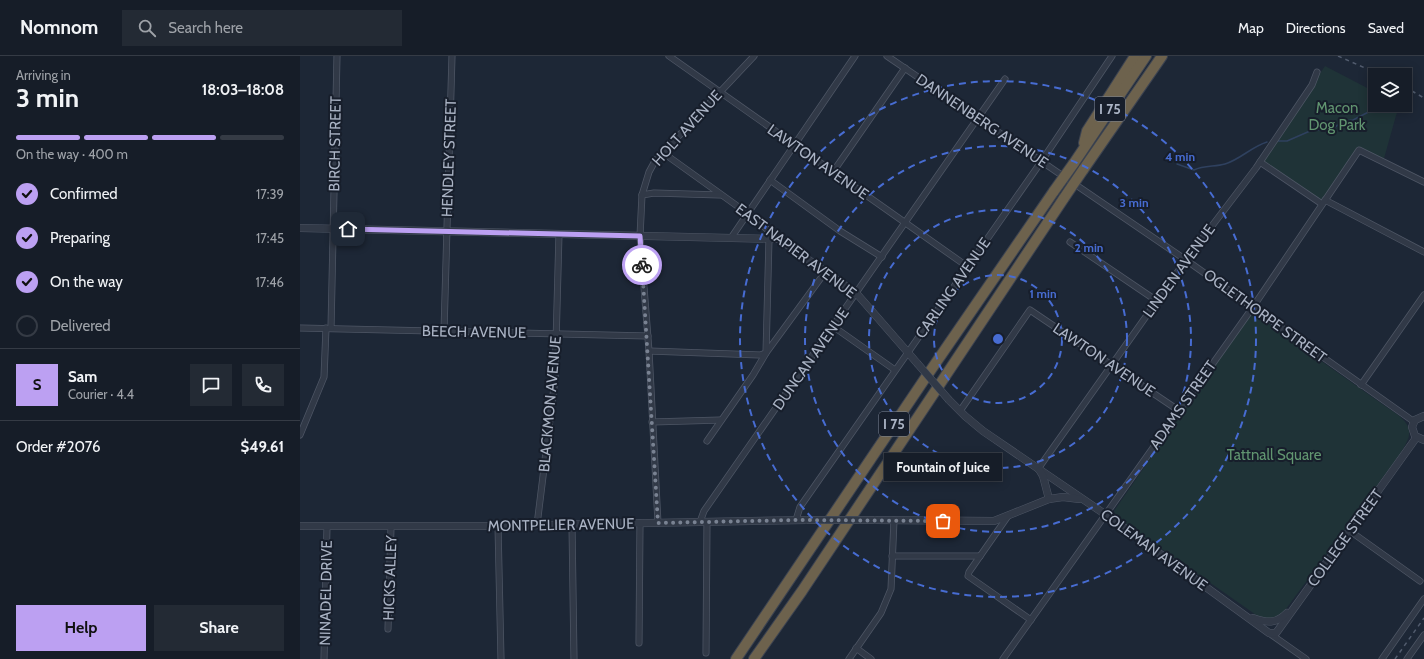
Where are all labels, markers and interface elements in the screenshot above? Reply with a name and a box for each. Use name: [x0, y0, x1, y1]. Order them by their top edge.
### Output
search box: [122, 10, 402, 46]
text: Nomnom: [20, 16, 98, 39]
icon: search: [136, 17, 158, 39]
text: Search here: [168, 19, 243, 37]
text: Map: [1238, 19, 1264, 37]
text: Directions: [1286, 19, 1346, 37]
text: Saved: [1368, 19, 1404, 37]
text: Arriving in: [16, 67, 71, 83]
map controls: [1368, 68, 1412, 112]
button: layers: [1368, 68, 1412, 112]
street label: DANNENBERG AVENUE: [913, 70, 1051, 172]
text: 18:03–18:08: [202, 81, 284, 99]
text: 3 min: [16, 82, 79, 114]
street label: HOLT AVENUE: [648, 86, 726, 170]
street label: BIRCH STREET: [325, 96, 345, 192]
road number: I 75: [1095, 97, 1125, 121]
street label: HENDLEY STREET: [438, 98, 460, 218]
park label: Macon Dog Park: [1309, 99, 1366, 134]
street label: LAWTON AVENUE: [764, 120, 872, 204]
text: On the way · 400 m: [16, 146, 128, 162]
text: 4 min: [1165, 149, 1195, 164]
icon: check: [16, 183, 38, 205]
text: Confirmed: [50, 185, 118, 203]
text: 17:39: [256, 186, 284, 202]
text: 3 min: [1119, 195, 1149, 210]
street label: EAST NAPIER AVENUE: [732, 200, 860, 302]
pin: [331, 212, 365, 246]
icon: home: [337, 218, 359, 240]
street label: LINDEN AVENUE: [1139, 221, 1219, 321]
icon: check: [16, 227, 38, 249]
text: Preparing: [50, 229, 110, 247]
text: 17:45: [256, 230, 284, 246]
street label: CARLING AVENUE: [912, 234, 994, 342]
text: 2 min: [1075, 240, 1103, 255]
courier: [622, 245, 662, 285]
icon: bike: [631, 254, 653, 276]
street label: OGLETHORPE STREET: [1200, 265, 1330, 367]
icon: check: [16, 271, 38, 293]
text: On the way: [50, 273, 123, 291]
text: 17:46: [256, 274, 284, 290]
text: 1 min: [1029, 286, 1057, 301]
street label: DUNCAN AVENUE: [769, 305, 853, 413]
text: Delivered: [50, 317, 111, 335]
street label: LAWTON AVENUE: [1050, 319, 1158, 401]
street label: BEECH AVENUE: [422, 322, 526, 342]
centre of rings: [991, 332, 1005, 346]
street label: BLACKMON AVENUE: [535, 335, 565, 473]
street label: ADAMS STREET: [1146, 357, 1220, 453]
button: chat: [190, 364, 232, 406]
button: phone: [242, 364, 284, 406]
text: Sam: [68, 368, 97, 386]
text: S: [33, 376, 41, 394]
text: Courier · 4.4: [68, 386, 134, 402]
road number: I 75: [879, 412, 909, 436]
text: Order #2076: [16, 438, 101, 456]
text: $49.61: [241, 438, 284, 456]
park label: Tattnall Square: [1227, 446, 1322, 464]
callout: Fountain of Juice: [884, 453, 1002, 481]
text: Fountain of Juice: [896, 459, 990, 475]
street label: COLLEGE STREET: [1304, 486, 1386, 590]
pin: [926, 504, 960, 538]
street label: COLEMAN AVENUE: [1097, 505, 1211, 595]
icon: bag: [932, 510, 954, 532]
street label: MONTPELIER AVENUE: [487, 515, 635, 535]
street label: HICKS ALLEY: [380, 535, 400, 621]
street label: NINADEL DRIVE: [316, 540, 336, 646]
button: Help: [16, 605, 146, 651]
button: Share: [154, 605, 284, 651]

